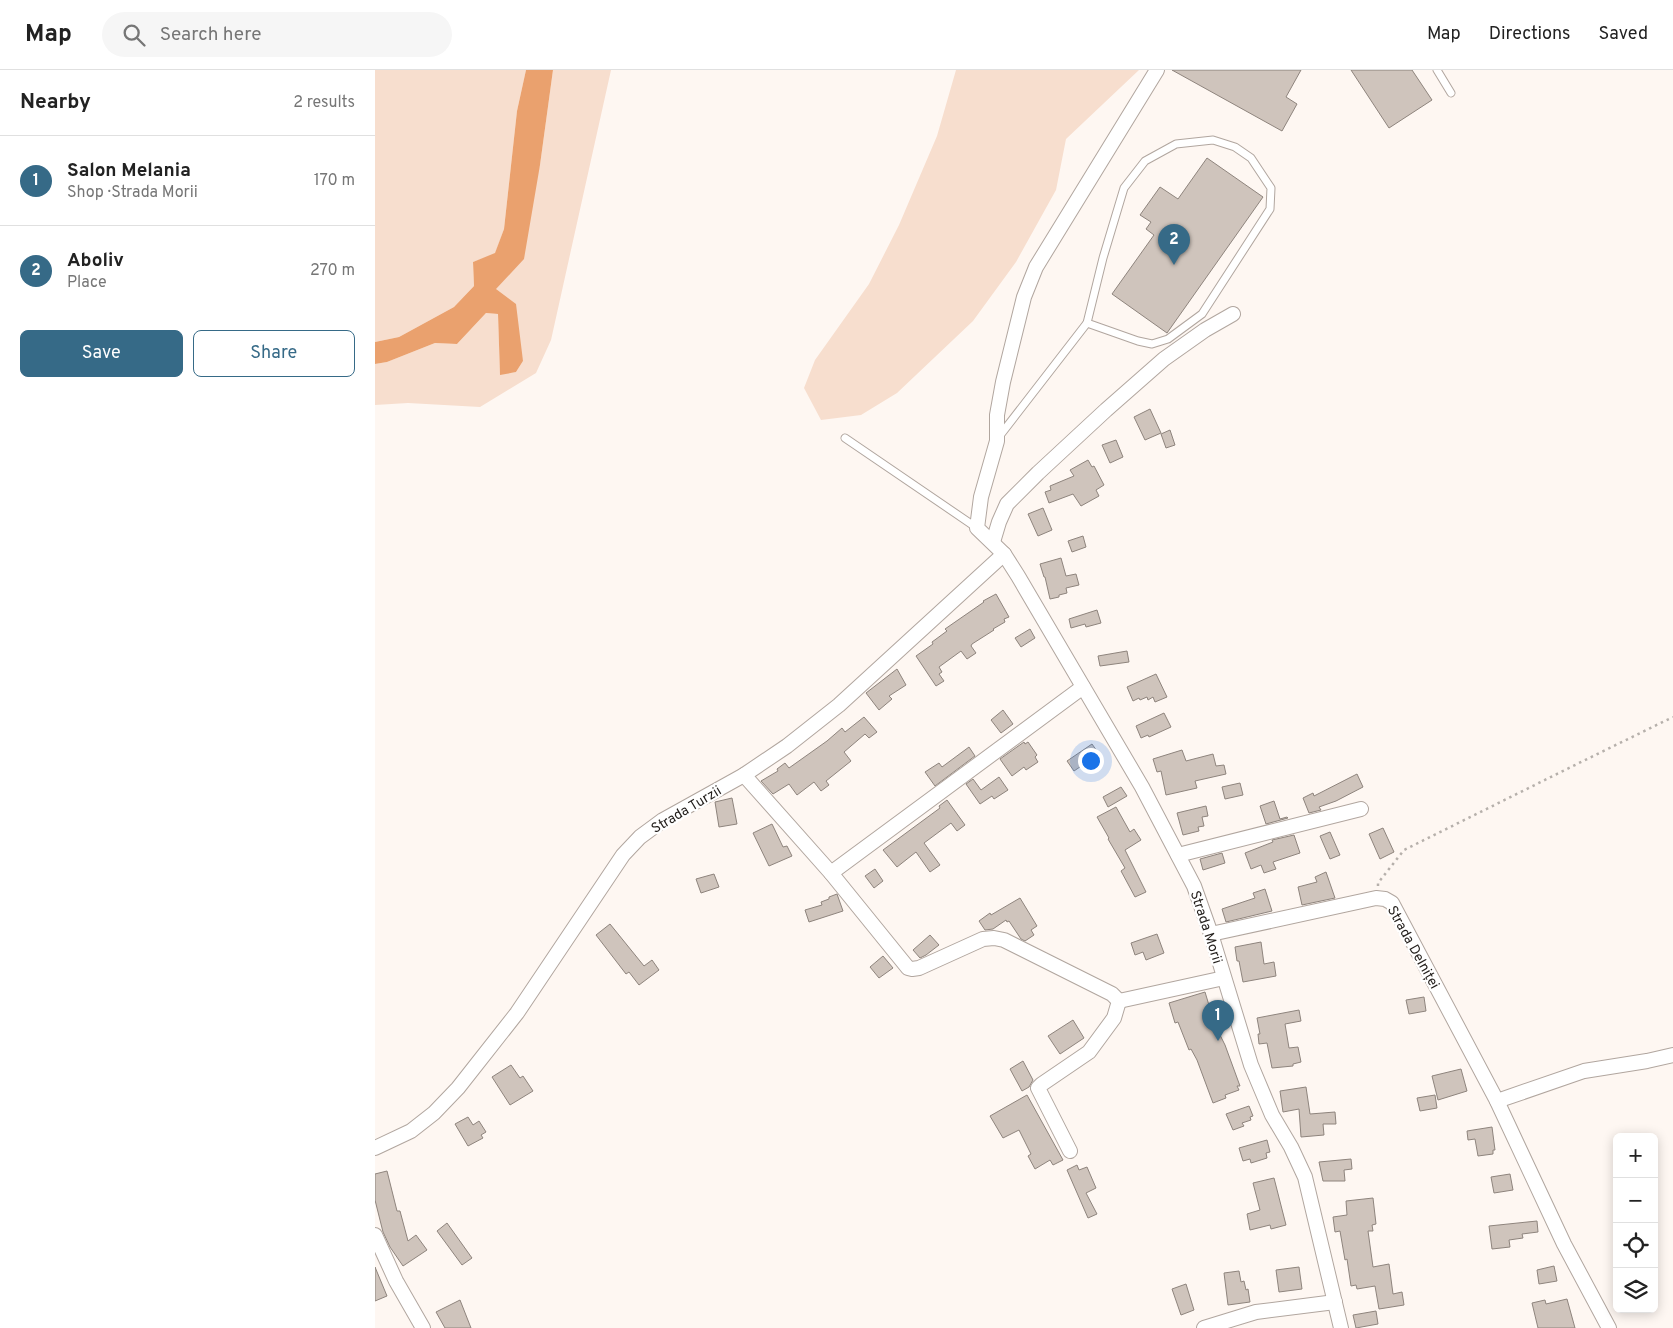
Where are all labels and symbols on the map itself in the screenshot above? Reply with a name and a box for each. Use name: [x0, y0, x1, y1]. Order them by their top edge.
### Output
pin: 2: [1158, 224, 1190, 265]
your location: [1078, 748, 1104, 774]
street label: Strada Turzii: [649, 783, 725, 838]
street label: Strada Morii: [1186, 889, 1225, 966]
street label: Strada Delniței: [1383, 903, 1443, 992]
pin: 1: [1202, 1000, 1234, 1041]

